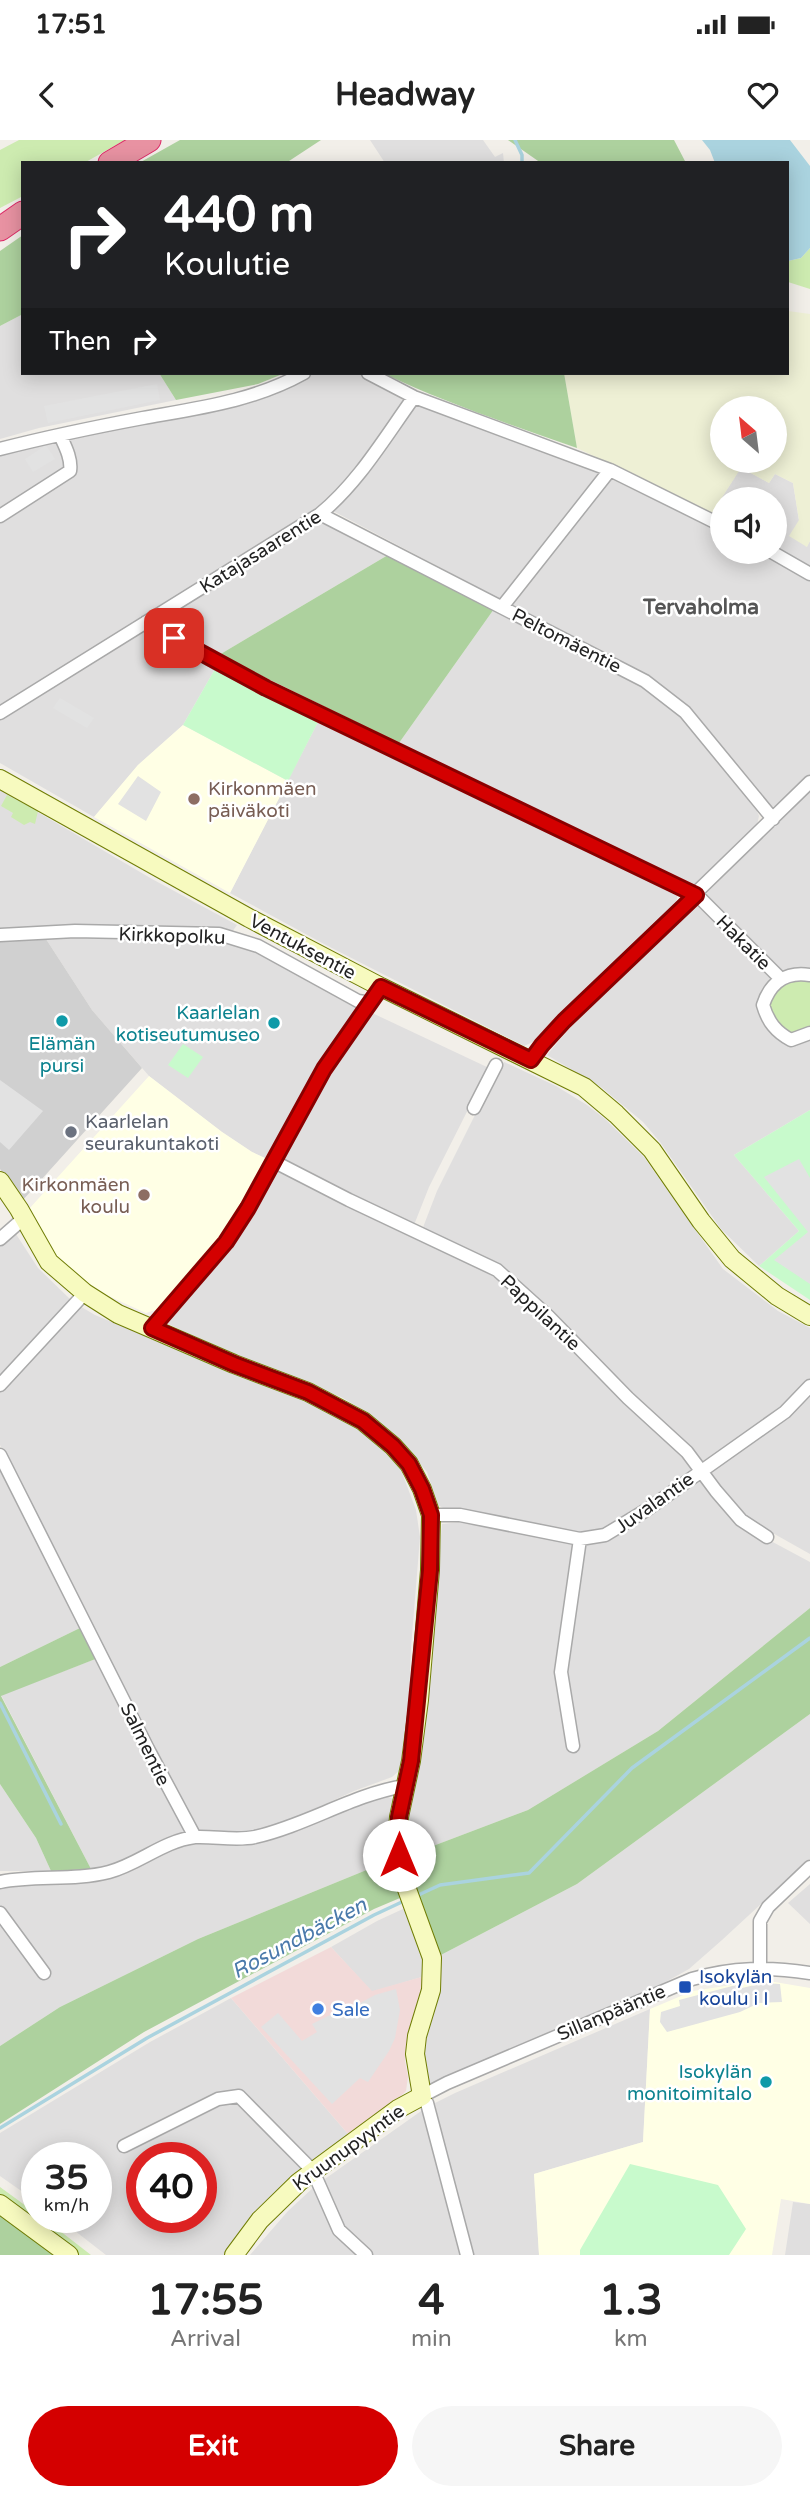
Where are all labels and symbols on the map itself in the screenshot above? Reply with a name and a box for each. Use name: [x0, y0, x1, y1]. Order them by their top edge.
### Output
north arrow: [710, 396, 788, 472]
street label: Katajasaarentie: [196, 506, 325, 598]
district label: Tervaholma: [642, 595, 759, 620]
street label: Peltomäentie: [508, 604, 625, 678]
pin: [144, 608, 204, 668]
place label: Kirkonmäen päiväkoti: [208, 778, 317, 822]
marker: Kirkonmäen päiväkoti: [186, 791, 202, 807]
street label: Ventuksentie: [246, 910, 359, 984]
street label: Hakatie: [711, 911, 775, 975]
street label: Kirkkopolku: [118, 923, 226, 949]
place label: Kaarlelan kotiseutumuseo: [116, 1002, 260, 1046]
marker: Elämän pursi: [54, 1013, 70, 1029]
marker: Kaarlelan kotiseutumuseo: [266, 1015, 282, 1031]
place label: Elämän pursi: [28, 1033, 96, 1077]
place label: Kaarlelan seurakuntakoti: [85, 1111, 219, 1155]
marker: Kaarlelan seurakuntakoti: [63, 1124, 79, 1140]
place label: Kirkonmäen koulu: [22, 1174, 130, 1218]
marker: Kirkonmäen koulu: [136, 1187, 152, 1203]
street label: Pappilantie: [496, 1270, 585, 1355]
street label: Juvalantie: [611, 1468, 698, 1538]
street label: Salmentie: [116, 1699, 175, 1789]
position arrow: [362, 1818, 436, 1892]
water label: Rosundbäcken: [228, 1892, 372, 1984]
place label: Isokylän koulu i I: [699, 1966, 772, 2010]
marker: Isokylän koulu i I: [677, 1979, 693, 1995]
street label: Sillanpääntie: [554, 1980, 669, 2046]
place label: Sale: [332, 1999, 370, 2021]
marker: Sale: [310, 2001, 326, 2017]
place label: Isokylän monitoimitalo: [627, 2061, 752, 2105]
marker: Isokylän monitoimitalo: [758, 2074, 774, 2090]
street label: Kruunupyyntie: [288, 2100, 409, 2196]
speed limit sign: 40: [126, 2142, 217, 2233]

